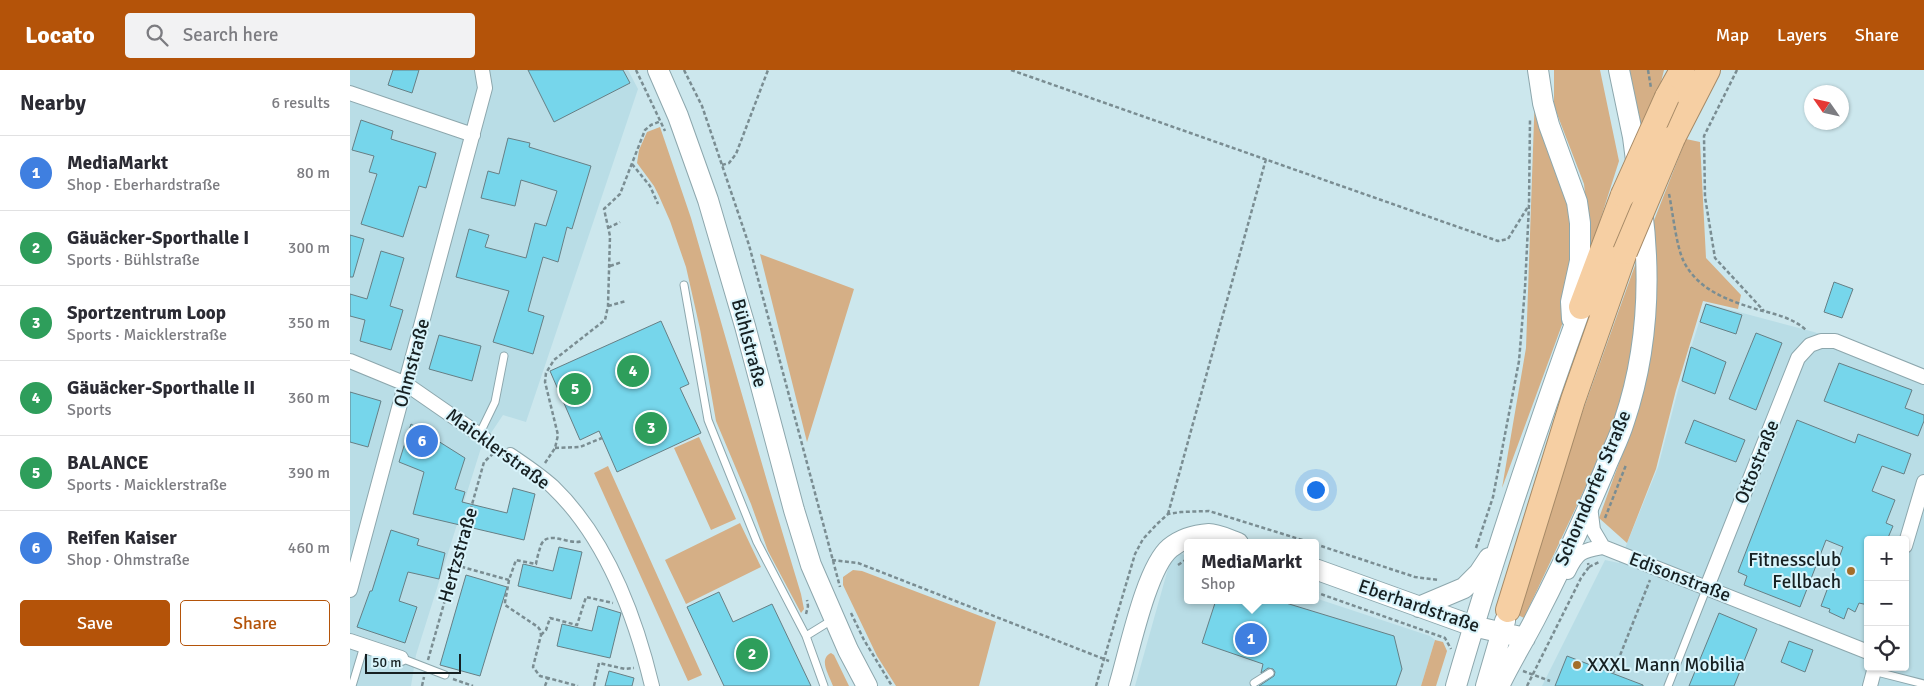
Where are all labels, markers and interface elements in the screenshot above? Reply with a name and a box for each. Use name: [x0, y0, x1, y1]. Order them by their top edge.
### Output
search box: [125, 13, 475, 58]
text: Locato: [25, 20, 95, 50]
icon: search: [143, 21, 171, 49]
text: Search here: [183, 23, 279, 47]
text: Map: [1716, 24, 1749, 46]
text: Layers: [1777, 24, 1827, 46]
text: Share: [1855, 24, 1899, 46]
north arrow: [1804, 85, 1849, 130]
text: Nearby: [20, 90, 86, 116]
text: 6 results: [271, 93, 330, 113]
text: MediaMarkt: [67, 151, 168, 175]
text: 1: [32, 163, 40, 183]
text: 80 m: [296, 163, 330, 183]
text: Shop · Eberhardstraße: [67, 175, 220, 195]
text: Gäuäcker-Sporthalle I: [67, 226, 249, 250]
text: 2: [32, 238, 40, 258]
text: 300 m: [288, 238, 330, 258]
text: Sports · Bühlstraße: [67, 250, 200, 270]
street label: Bühlstraße: [726, 296, 772, 390]
text: Sportzentrum Loop: [67, 301, 226, 325]
text: 3: [32, 313, 40, 333]
text: 350 m: [288, 313, 330, 333]
street label: Ohmstraße: [389, 316, 435, 410]
text: Sports · Maicklerstraße: [67, 325, 227, 345]
pin: 4: [617, 352, 649, 390]
pin: 5: [559, 370, 591, 408]
text: Gäuäcker-Sporthalle II: [67, 376, 255, 400]
text: 4: [32, 388, 40, 408]
text: 360 m: [288, 388, 330, 408]
text: Sports: [67, 400, 112, 420]
street label: Maicklerstraße: [441, 403, 555, 495]
street label: Schorndorfer Straße: [1549, 407, 1637, 569]
pin: 3: [635, 409, 667, 447]
street label: Ottostraße: [1729, 417, 1785, 507]
pin: 6: [406, 422, 438, 460]
text: BALANCE: [67, 451, 149, 475]
text: 5: [32, 463, 40, 483]
text: 390 m: [288, 463, 330, 483]
text: Sports · Maicklerstraße: [67, 475, 227, 495]
your location: [1303, 477, 1329, 503]
street label: Hertzstraße: [433, 505, 483, 605]
text: Reifen Kaiser: [67, 526, 177, 550]
map controls: [1864, 536, 1909, 671]
button: +: [1864, 536, 1909, 581]
text: 6: [32, 538, 40, 558]
text: 460 m: [288, 538, 330, 558]
popup: [1184, 539, 1319, 604]
street label: Edisonstraße: [1626, 547, 1734, 607]
place label: Fitnessclub Fellbach: [1748, 548, 1841, 594]
text: Shop · Ohmstraße: [67, 550, 190, 570]
text: MediaMarkt: [1201, 550, 1302, 574]
marker: Fitnessclub Fellbach: [1845, 565, 1857, 577]
text: Shop: [1201, 574, 1235, 594]
street label: Eberhardstraße: [1355, 574, 1483, 638]
button: −: [1864, 581, 1909, 626]
button: Save: [20, 600, 170, 646]
button: Share: [180, 600, 330, 646]
pin: 1: [1235, 620, 1267, 658]
button: locate: [1864, 626, 1909, 671]
pin: 2: [736, 635, 768, 673]
scale bar: [365, 651, 461, 674]
place label: XXXL Mann Mobilia: [1587, 653, 1745, 677]
text: 50 m: [372, 654, 401, 671]
marker: XXXL Mann Mobilia: [1571, 659, 1583, 671]

